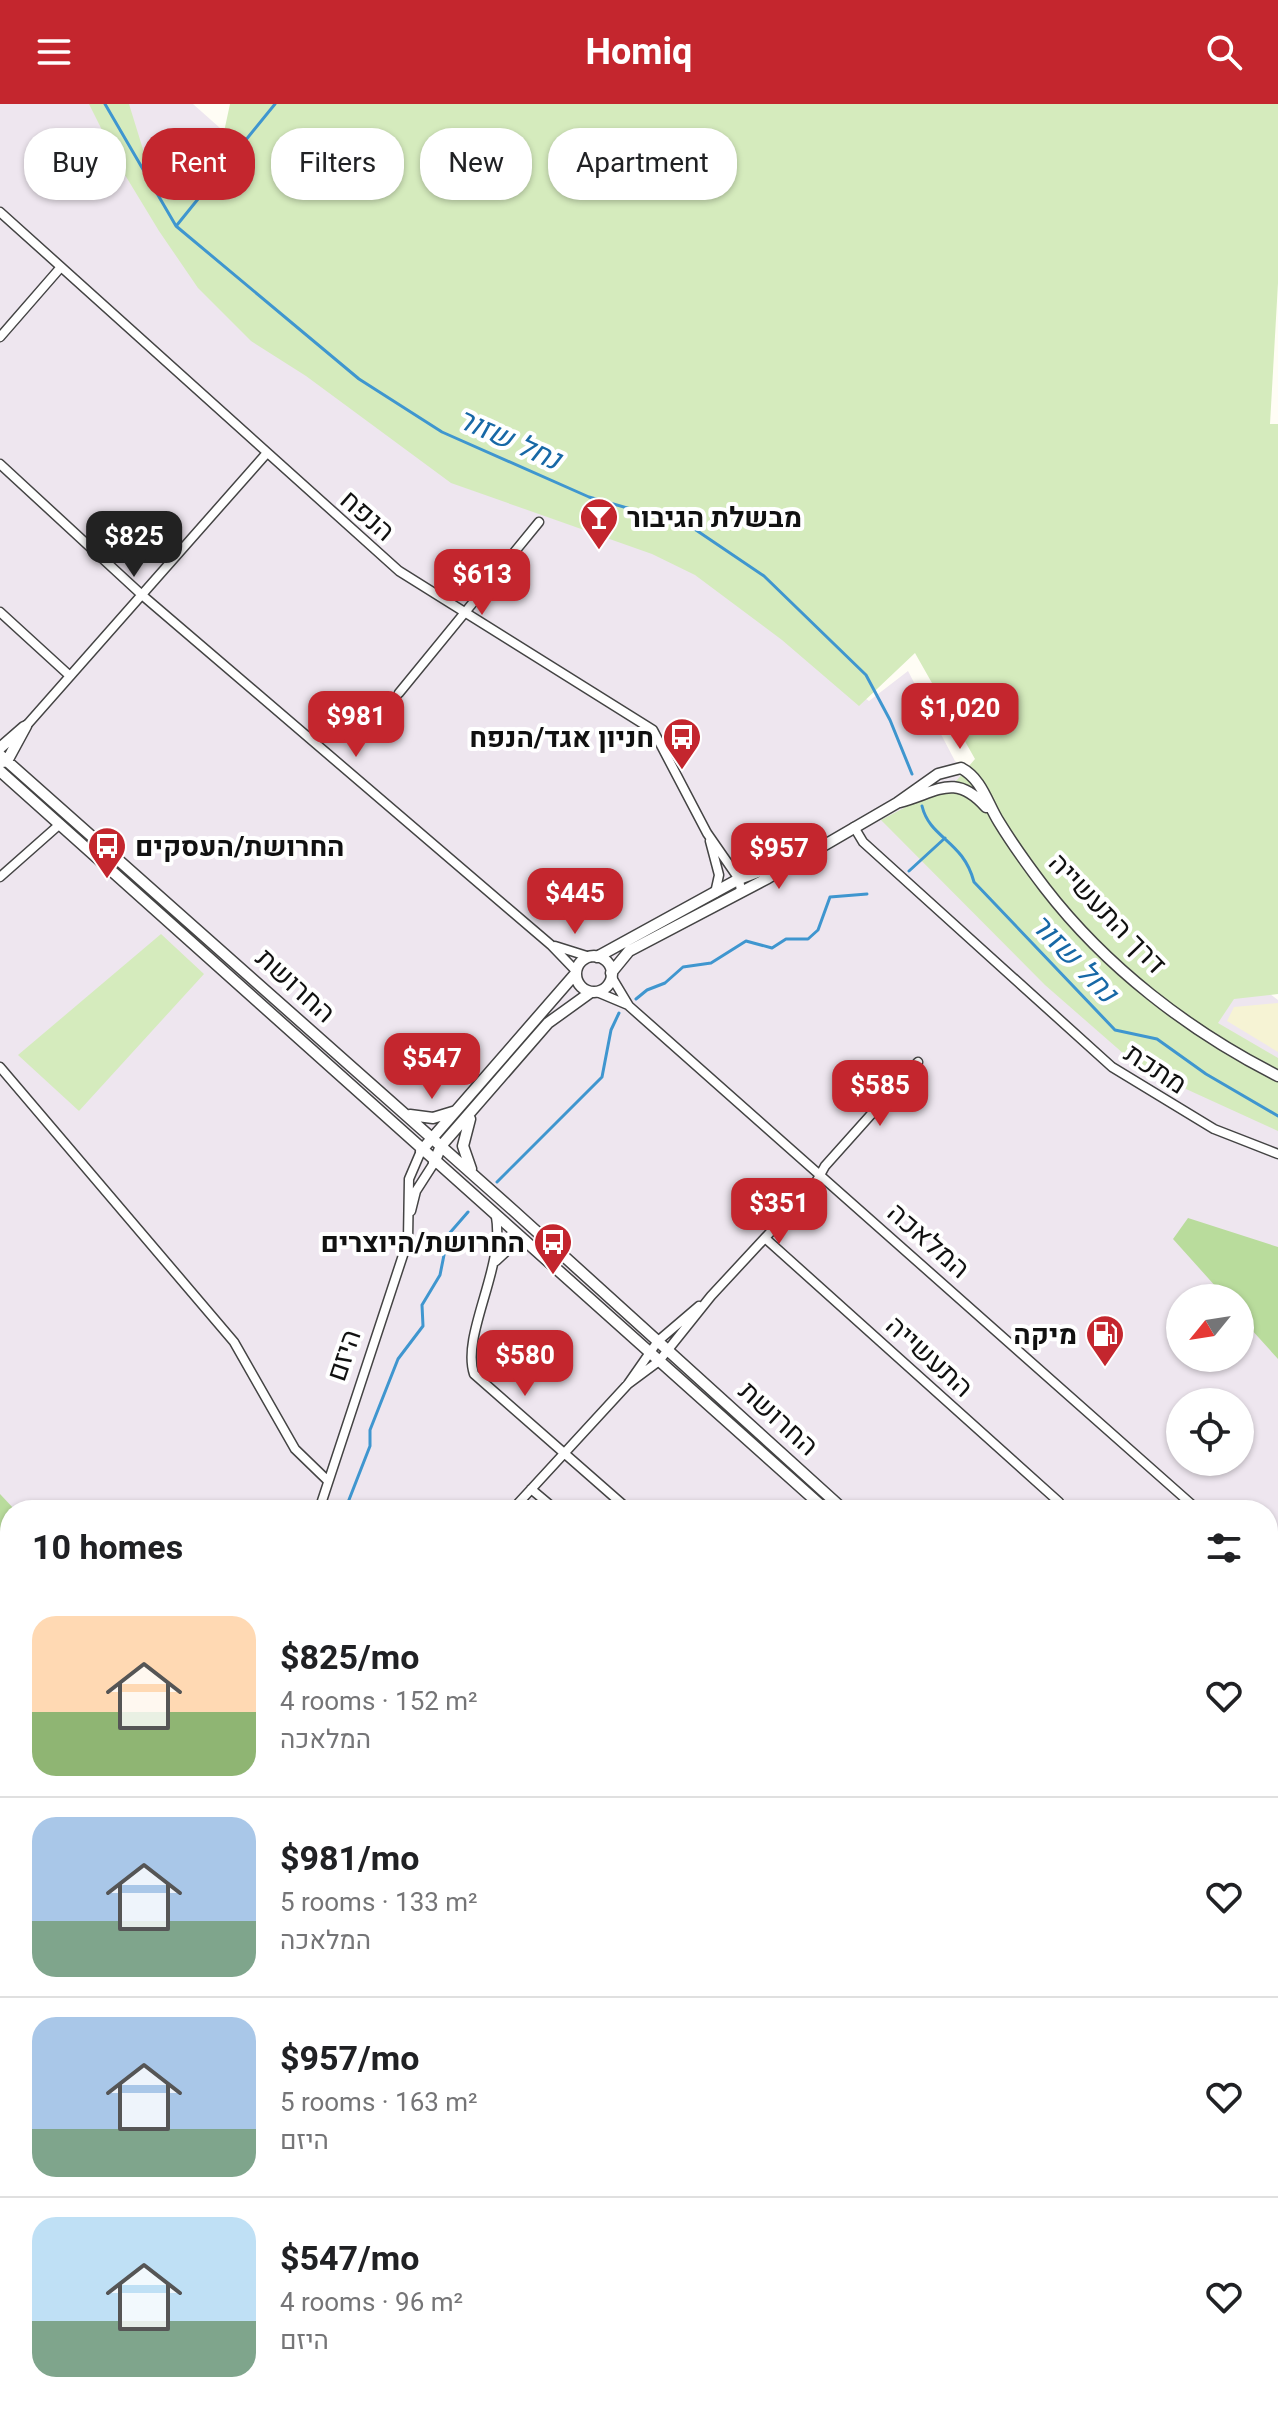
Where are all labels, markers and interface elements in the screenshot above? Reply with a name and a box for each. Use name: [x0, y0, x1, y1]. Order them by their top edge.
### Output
text: Homiq: [586, 26, 692, 79]
icon: menu: [32, 30, 76, 74]
icon: search: [1202, 30, 1246, 74]
chip: Buy: [24, 128, 126, 200]
chip: Rent: [142, 128, 255, 200]
chip: Filters: [271, 128, 404, 200]
chip: New: [420, 128, 532, 200]
chip: Apartment: [548, 128, 737, 200]
water label: נחל שזור: [449, 397, 570, 483]
street label: הנפח: [330, 481, 404, 552]
bar icon: מבשלת הגיבור: [578, 496, 620, 551]
place label: מבשלת הגיבור: [627, 498, 802, 539]
pin: $825: [87, 511, 181, 579]
text: $825: [104, 518, 164, 556]
pin: $613: [435, 549, 529, 617]
text: $613: [452, 556, 512, 594]
pin: $1,020: [895, 683, 1025, 751]
text: $1,020: [919, 690, 1001, 728]
pin: $981: [309, 691, 403, 759]
text: $981: [326, 698, 386, 736]
bus stop icon: חניון אגד/הנפח: [661, 716, 703, 771]
place label: חניון אגד/הנפח: [469, 718, 654, 759]
pin: $957: [732, 823, 826, 891]
bus stop icon: החרושת/העסקים: [86, 825, 128, 880]
place label: החרושת/העסקים: [135, 827, 344, 868]
text: $957: [749, 830, 809, 868]
street label: דרך התעשייה: [1038, 844, 1175, 984]
pin: $445: [528, 868, 622, 936]
text: $445: [545, 875, 605, 913]
water label: נחל שזור: [1019, 904, 1129, 1015]
street label: החרושת: [246, 939, 344, 1033]
pin: $547: [385, 1033, 479, 1101]
street label: מתכת: [1116, 1034, 1195, 1105]
text: $547: [402, 1040, 462, 1078]
pin: $585: [833, 1060, 927, 1128]
text: $585: [850, 1067, 910, 1105]
pin: $351: [732, 1178, 826, 1246]
text: $351: [749, 1185, 809, 1223]
street label: המלאכה: [878, 1193, 978, 1289]
bus stop icon: החרושת/היוצרים: [532, 1221, 574, 1276]
place label: החרושת/היוצרים: [321, 1223, 525, 1264]
north arrow: [1166, 1284, 1254, 1372]
map controls: [1166, 1284, 1254, 1476]
street label: התעשייה: [876, 1306, 982, 1408]
fuel station icon: מיקה: [1084, 1313, 1126, 1368]
place label: מיקה: [1013, 1315, 1077, 1356]
street label: היזם: [316, 1324, 372, 1387]
pin: $580: [478, 1330, 572, 1398]
text: $580: [495, 1337, 555, 1375]
street label: החרושת: [729, 1372, 827, 1466]
button: locate: [1166, 1388, 1254, 1476]
text: 10 homes: [32, 1523, 183, 1573]
icon: filters: [1202, 1526, 1246, 1570]
text: $825/mo: [280, 1633, 420, 1683]
icon: home: [96, 1648, 192, 1744]
icon: heart: [1202, 1674, 1246, 1718]
text: 4 rooms · 152 m²: [280, 1683, 478, 1721]
text: המלאכה: [280, 1721, 371, 1759]
text: $981/mo: [280, 1834, 420, 1884]
icon: home: [96, 1849, 192, 1945]
icon: heart: [1202, 1875, 1246, 1919]
text: 5 rooms · 133 m²: [280, 1884, 478, 1922]
text: המלאכה: [280, 1922, 371, 1960]
text: $957/mo: [280, 2034, 420, 2084]
icon: home: [96, 2049, 192, 2145]
icon: heart: [1202, 2075, 1246, 2119]
text: 5 rooms · 163 m²: [280, 2084, 478, 2122]
text: היזם: [280, 2122, 329, 2160]
text: $547/mo: [280, 2234, 420, 2284]
icon: home: [96, 2249, 192, 2345]
icon: heart: [1202, 2275, 1246, 2319]
text: 4 rooms · 96 m²: [280, 2284, 463, 2322]
text: היזם: [280, 2322, 329, 2360]

